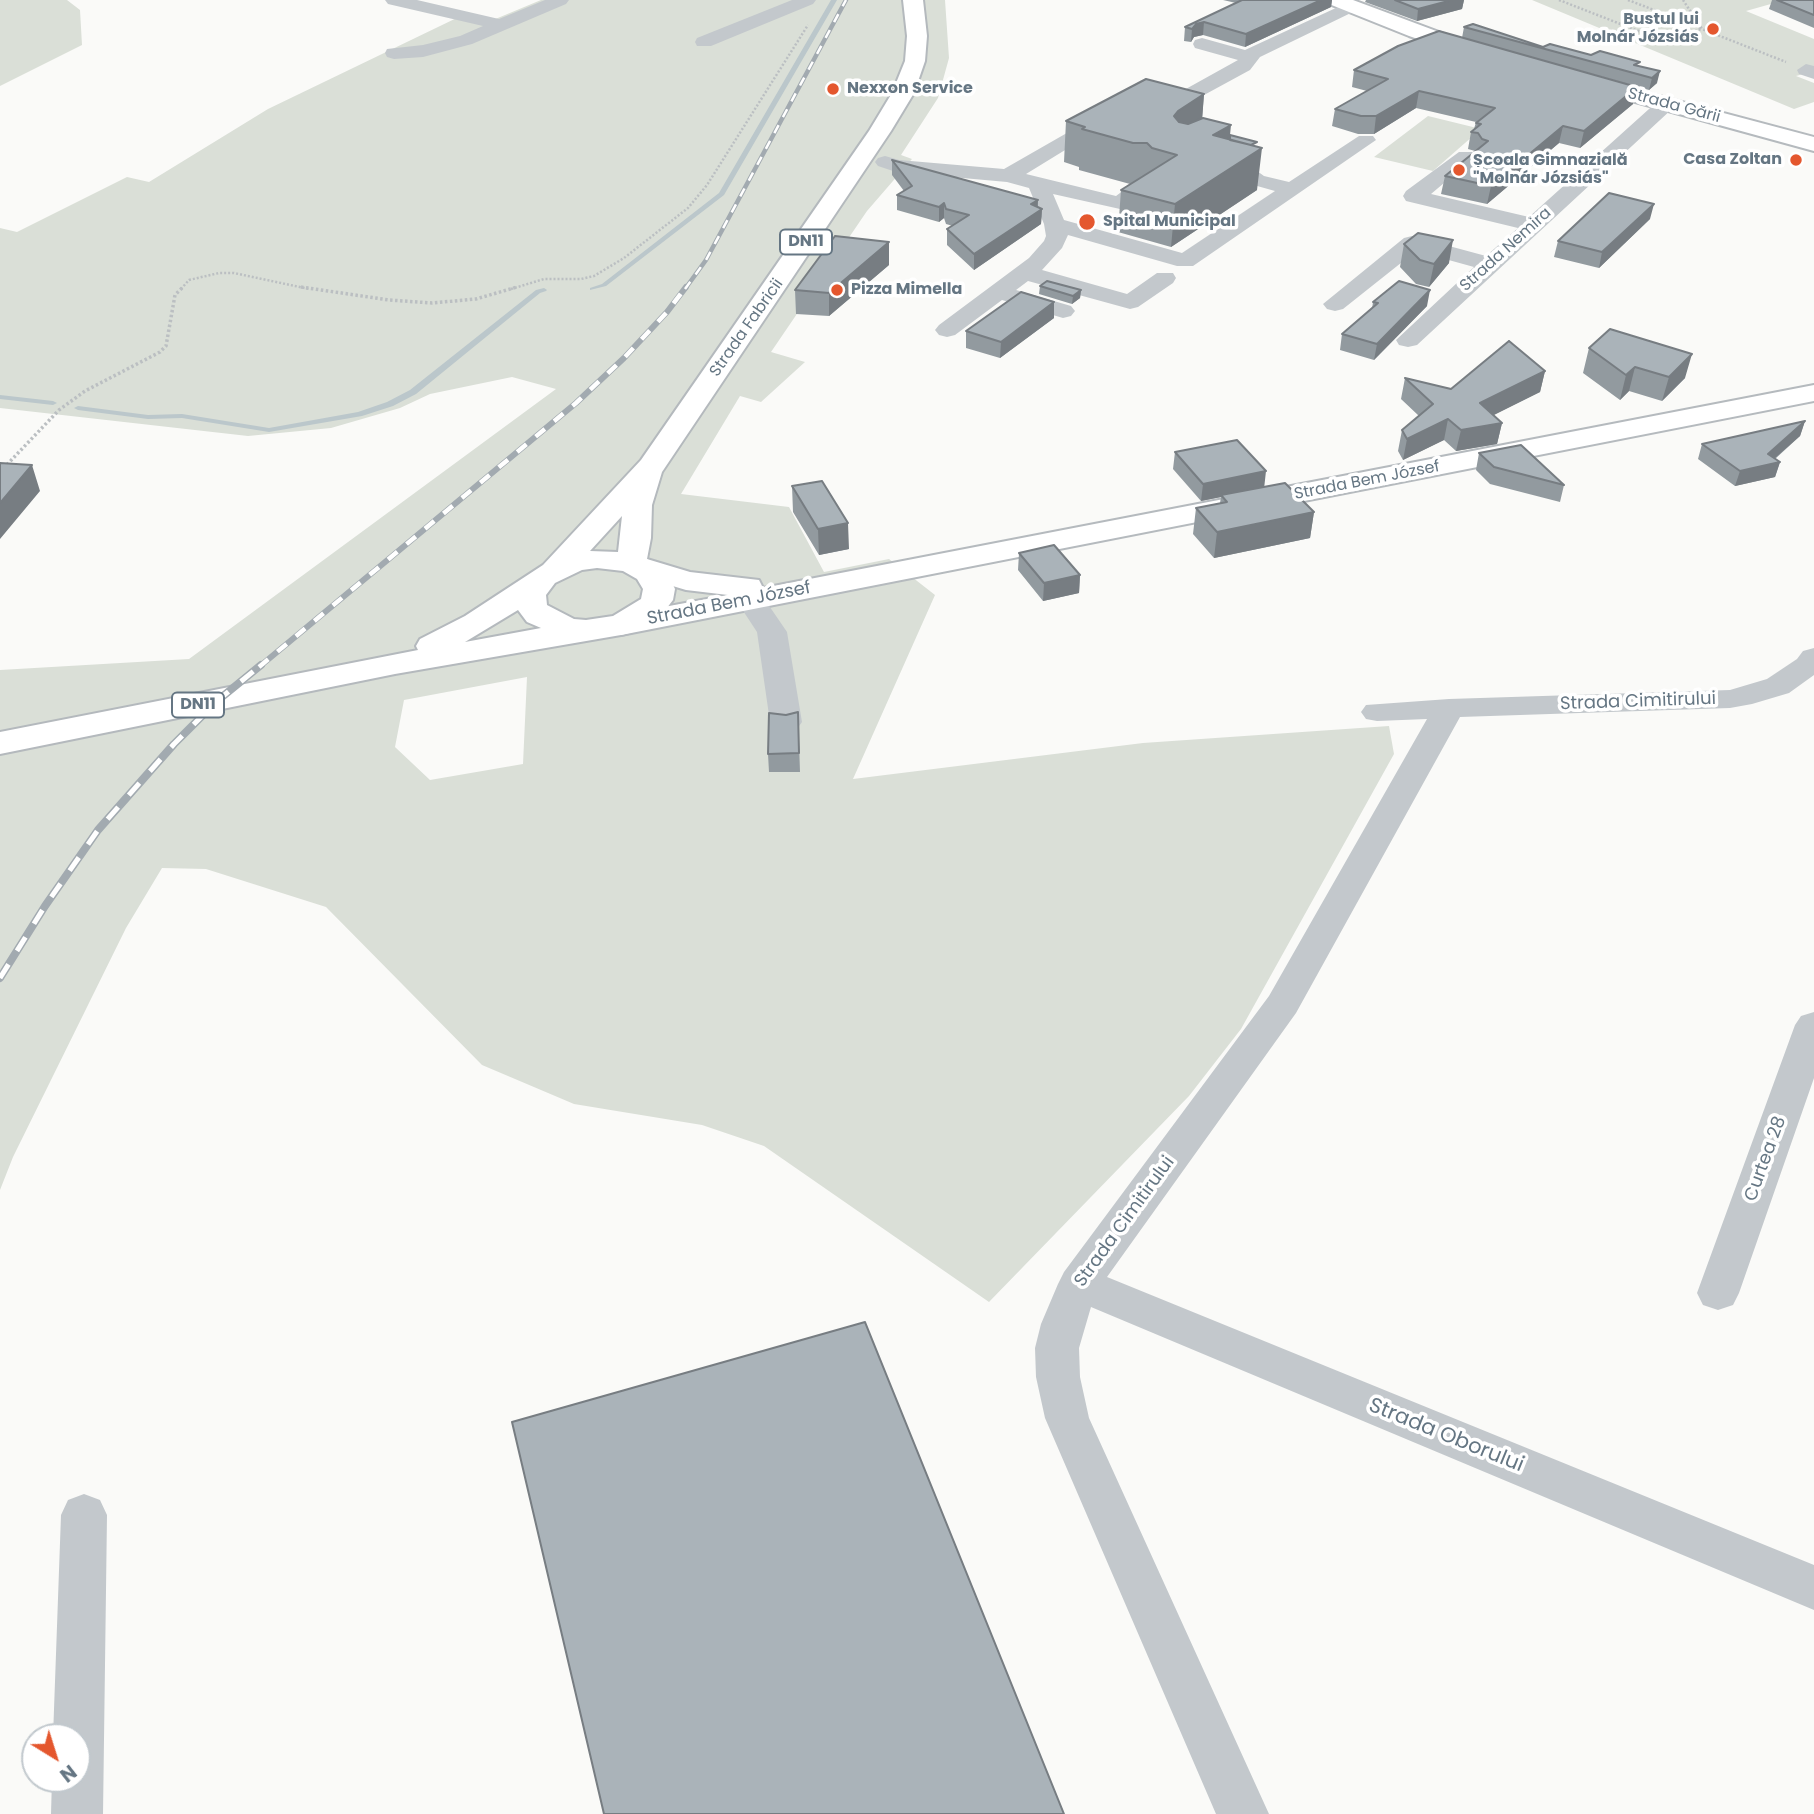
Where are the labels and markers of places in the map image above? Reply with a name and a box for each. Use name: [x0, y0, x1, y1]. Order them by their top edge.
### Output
place label: Bustul lui Molnár Józsiás: [1577, 10, 1699, 48]
marker: Bustul lui Molnár Józsiás: [1705, 21, 1721, 37]
place label: Nexxon Service: [847, 79, 973, 99]
marker: Nexxon Service: [825, 81, 841, 97]
place label: Casa Zoltan: [1683, 150, 1782, 170]
place label: Școala Gimnazială "Molnár Józsiás": [1473, 151, 1628, 189]
marker: Casa Zoltan: [1788, 152, 1804, 168]
marker: Școala Gimnazială "Molnár Józsiás": [1451, 162, 1467, 178]
marker: Spital Municipal: [1077, 212, 1097, 232]
place label: Spital Municipal: [1103, 212, 1236, 232]
place label: Pizza Mimella: [851, 280, 962, 300]
marker: Pizza Mimella: [829, 282, 845, 298]

